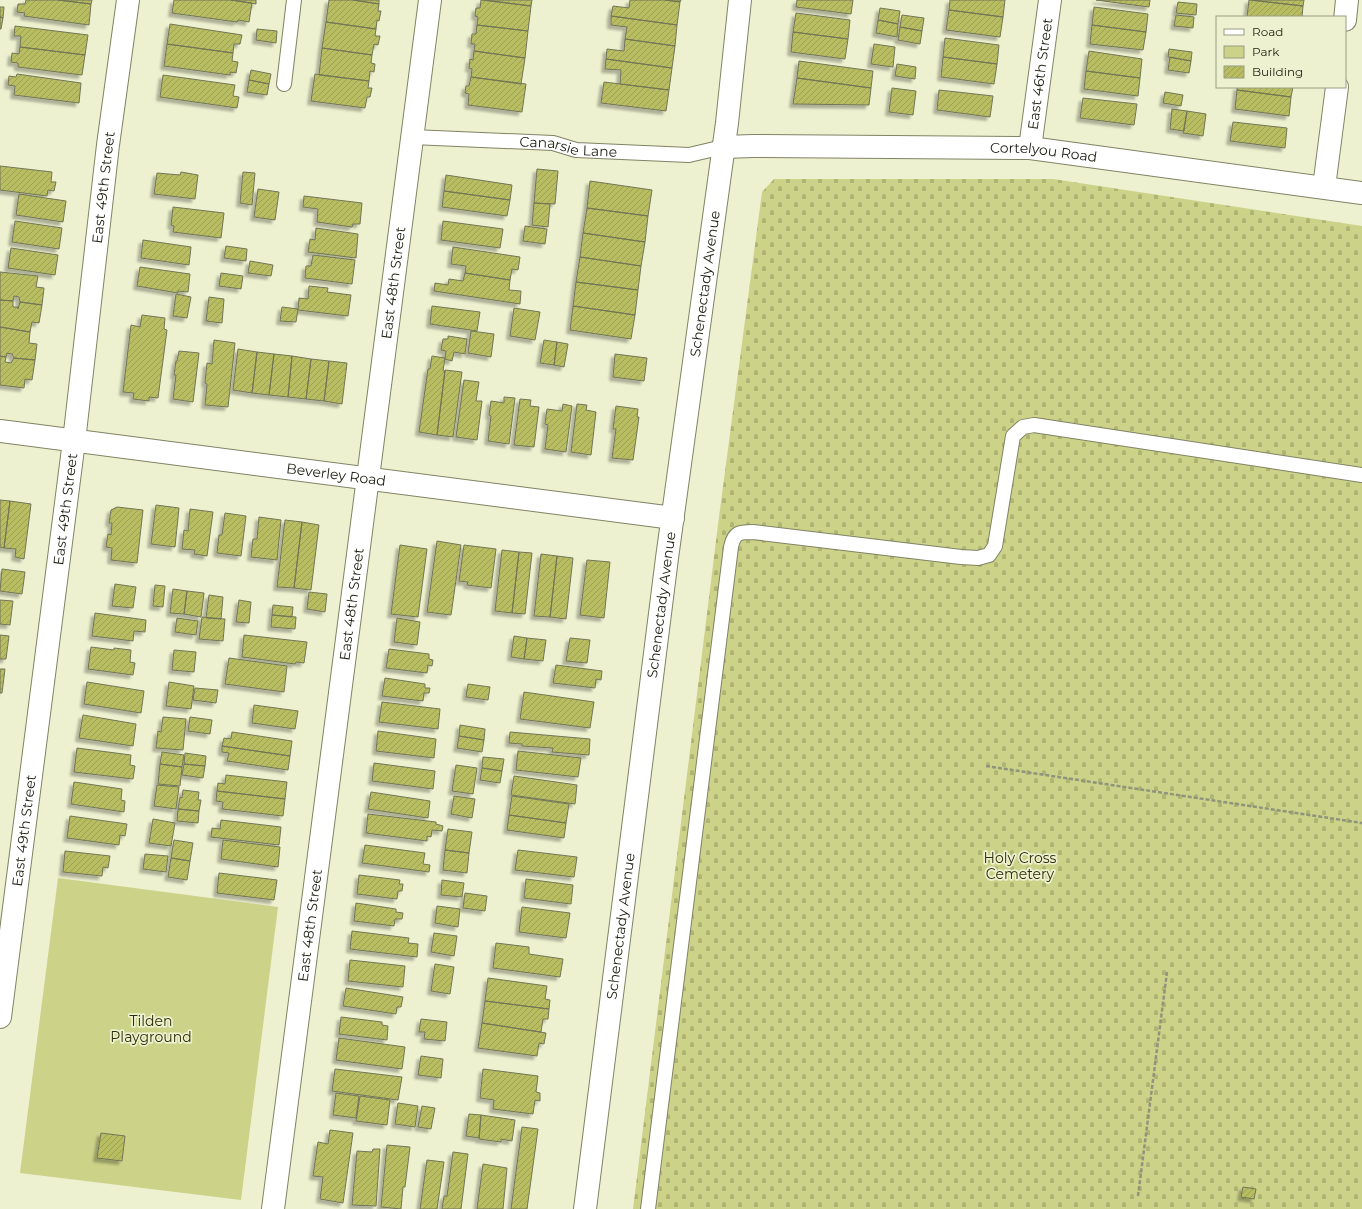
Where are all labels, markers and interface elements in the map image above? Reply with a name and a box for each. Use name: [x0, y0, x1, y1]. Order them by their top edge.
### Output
street label: East 46th Street: [1024, 16, 1057, 131]
legend: [1216, 16, 1346, 88]
text: Road: [1252, 24, 1283, 39]
text: Park: [1252, 44, 1280, 59]
text: Building: [1252, 64, 1303, 79]
street label: East 49th Street: [88, 130, 119, 244]
street label: Canarsie Lane: [519, 133, 618, 161]
street label: Cortelyou Road: [990, 139, 1098, 166]
street label: Schenectady Avenue: [686, 209, 724, 358]
street label: East 48th Street: [377, 225, 410, 340]
street label: East 49th Street: [49, 452, 81, 566]
street label: Beverley Road: [285, 459, 387, 490]
street label: Schenectady Avenue: [643, 530, 680, 679]
street label: East 48th Street: [335, 546, 368, 661]
street label: East 49th Street: [8, 773, 40, 888]
park label: Holy Cross Cemetery: [984, 849, 1057, 883]
street label: Schenectady Avenue: [602, 852, 639, 1001]
street label: East 48th Street: [294, 868, 326, 983]
park label: Tilden Playground: [110, 1012, 192, 1046]

